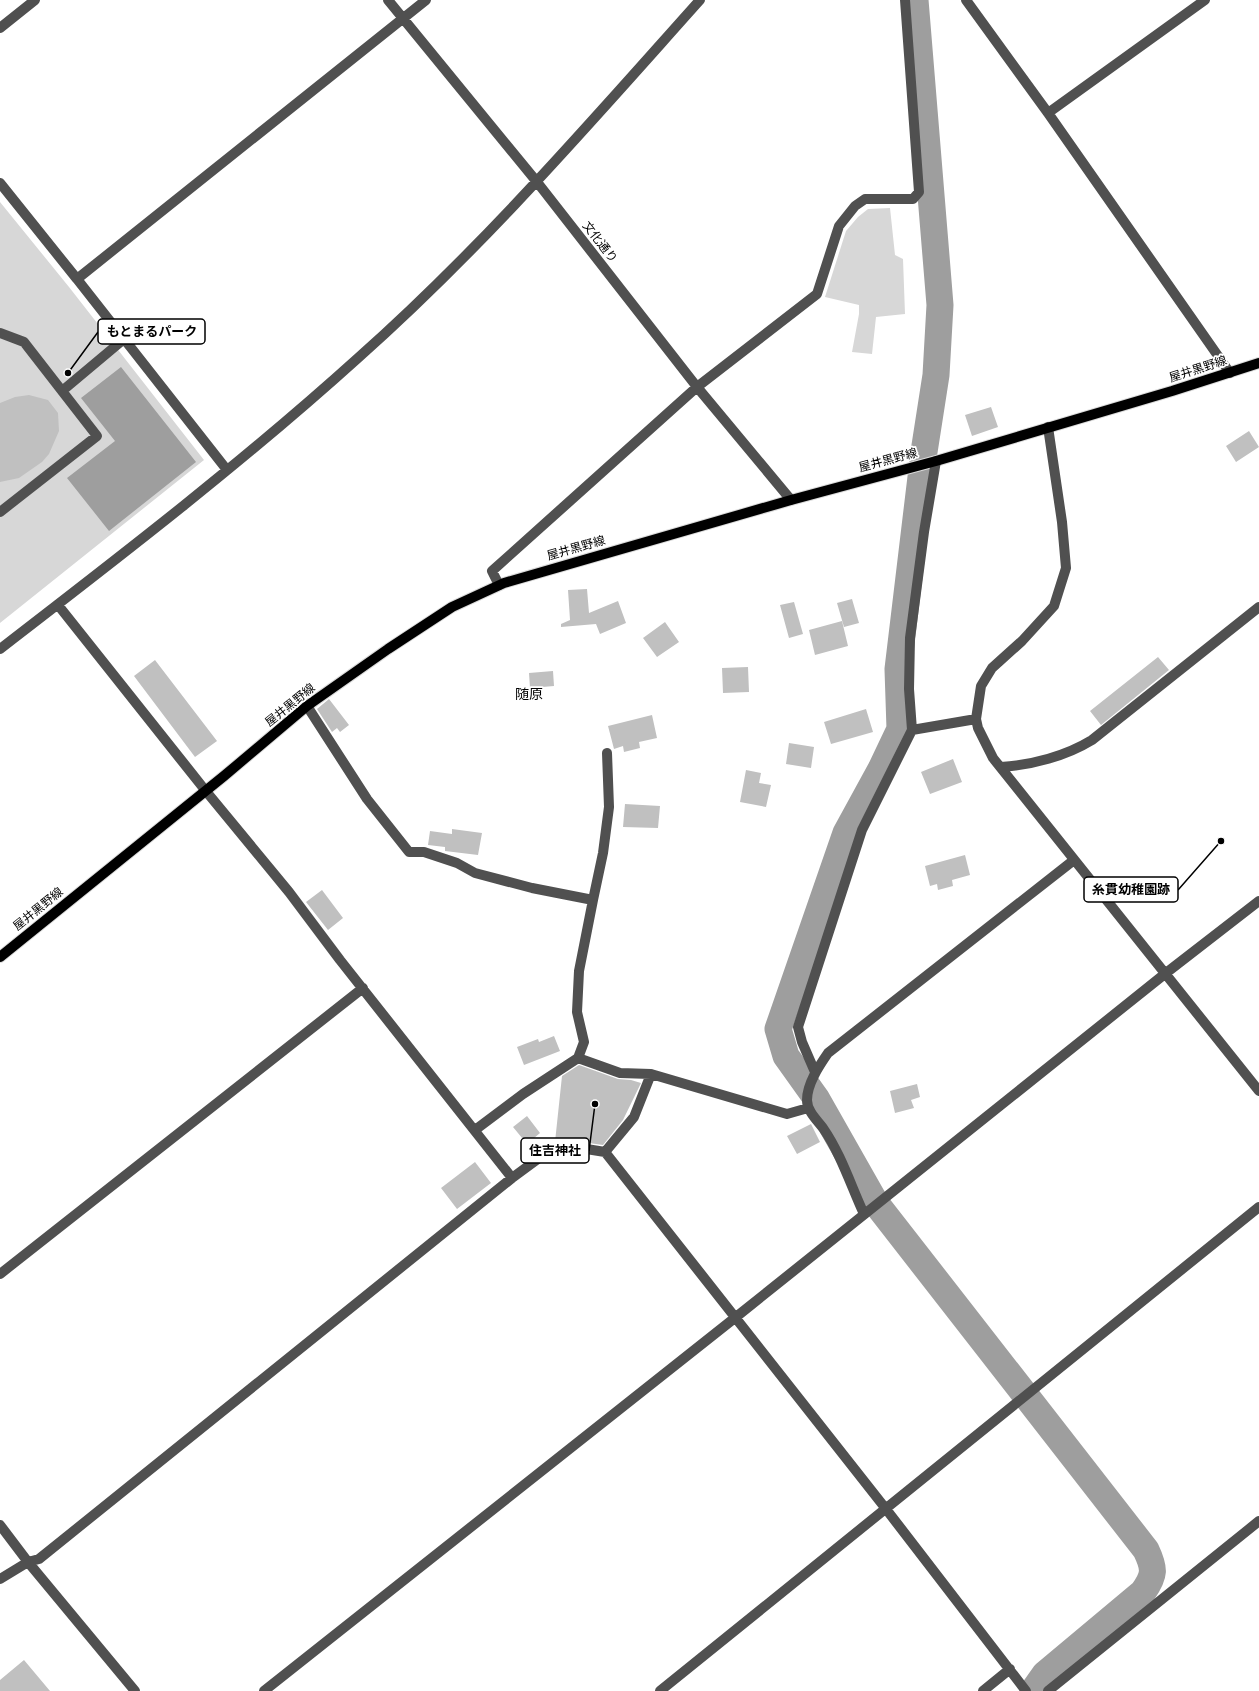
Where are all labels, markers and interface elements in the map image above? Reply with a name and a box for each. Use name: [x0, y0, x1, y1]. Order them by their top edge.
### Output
street label: 文化通り: [580, 219, 620, 265]
callout: もとまるパーク: [98, 319, 205, 344]
text: もとまるパーク: [107, 324, 197, 338]
street label: 屋井黒野線: [1167, 353, 1228, 384]
street label: 屋井黒野線: [857, 445, 919, 474]
street label: 屋井黒野線: [545, 533, 606, 562]
street label: 屋井黒野線: [262, 681, 317, 729]
district label: 随原: [515, 686, 543, 702]
callout: 糸貫幼稚園跡: [1084, 877, 1178, 902]
text: 糸貫幼稚園跡: [1092, 882, 1170, 896]
street label: 屋井黒野線: [10, 885, 65, 933]
callout: 住吉神社: [521, 1138, 589, 1163]
text: 住吉神社: [529, 1143, 581, 1157]

